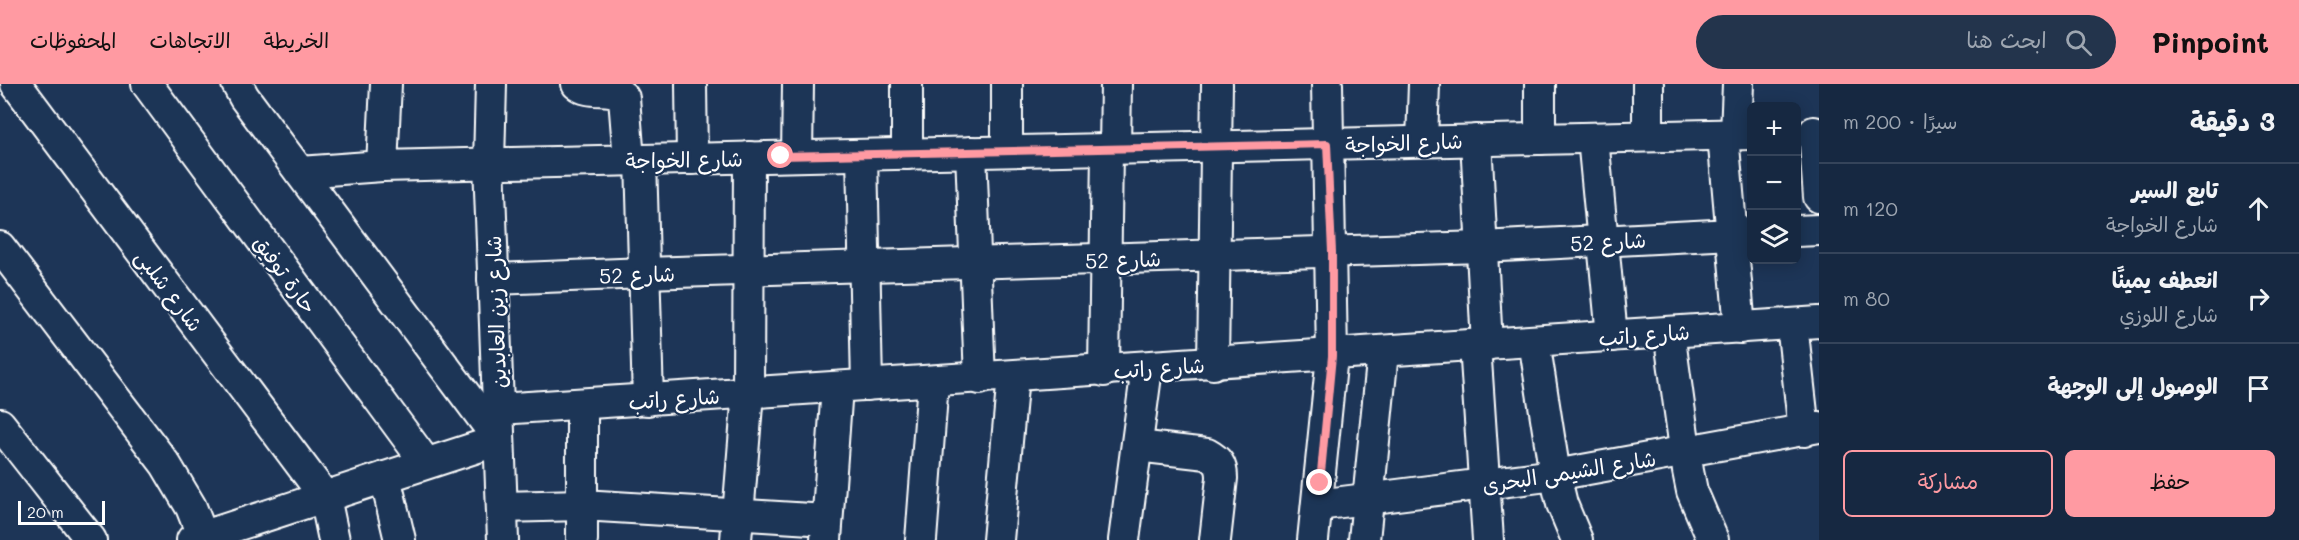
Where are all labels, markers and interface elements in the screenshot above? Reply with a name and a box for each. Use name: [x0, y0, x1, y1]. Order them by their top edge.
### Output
search box: [1696, 15, 2116, 69]
text: Pinpoint: [2152, 24, 2269, 60]
text: ابحث هنا: [1966, 25, 2047, 54]
text: المحفوظات: [30, 26, 116, 53]
text: الاتجاهات: [149, 26, 231, 53]
text: الخريطة: [264, 26, 329, 53]
icon: search: [2062, 26, 2095, 59]
map controls: [1747, 102, 1801, 264]
button: +: [1747, 102, 1801, 156]
text: 3 دقيقة: [2190, 104, 2275, 138]
text: سيرًا · 200 m: [1843, 108, 1958, 134]
street label: شارع الخواجة: [1345, 126, 1463, 161]
route start: [767, 142, 793, 168]
street label: شارع الخواجة: [625, 144, 743, 177]
button: −: [1747, 156, 1801, 210]
text: تابع السير: [2132, 175, 2218, 204]
icon: ahead: [2242, 192, 2275, 225]
text: 120 m: [1843, 195, 1898, 221]
button: layers: [1747, 210, 1801, 264]
text: شارع الخواجة: [2106, 211, 2218, 237]
street label: شارع 52: [1569, 226, 1647, 259]
street label: حارة توفيق: [248, 229, 324, 319]
street label: شارع زين العابدين: [479, 235, 514, 389]
street label: شارع شلبى: [128, 244, 210, 338]
street label: شارع 52: [1084, 244, 1162, 277]
street label: شارع 52: [598, 259, 676, 292]
text: انعطف يمينًا: [2112, 265, 2218, 294]
icon: right: [2242, 282, 2275, 315]
text: 80 m: [1843, 285, 1890, 311]
text: شارع اللوزي: [2119, 301, 2218, 327]
street label: شارع راتب: [1598, 317, 1691, 354]
street label: شارع راتب: [1113, 350, 1206, 387]
text: الوصول إلى الوجهة: [2047, 371, 2218, 400]
icon: arrive: [2242, 372, 2275, 405]
street label: شارع راتب: [628, 381, 721, 418]
street label: شارع الشيمى البحرى: [1480, 444, 1658, 501]
button: مشاركة: [1843, 450, 2053, 517]
button: حفظ: [2065, 450, 2275, 517]
route end: [1306, 469, 1332, 495]
scale bar: [18, 498, 105, 526]
text: 20 m: [27, 501, 64, 522]

